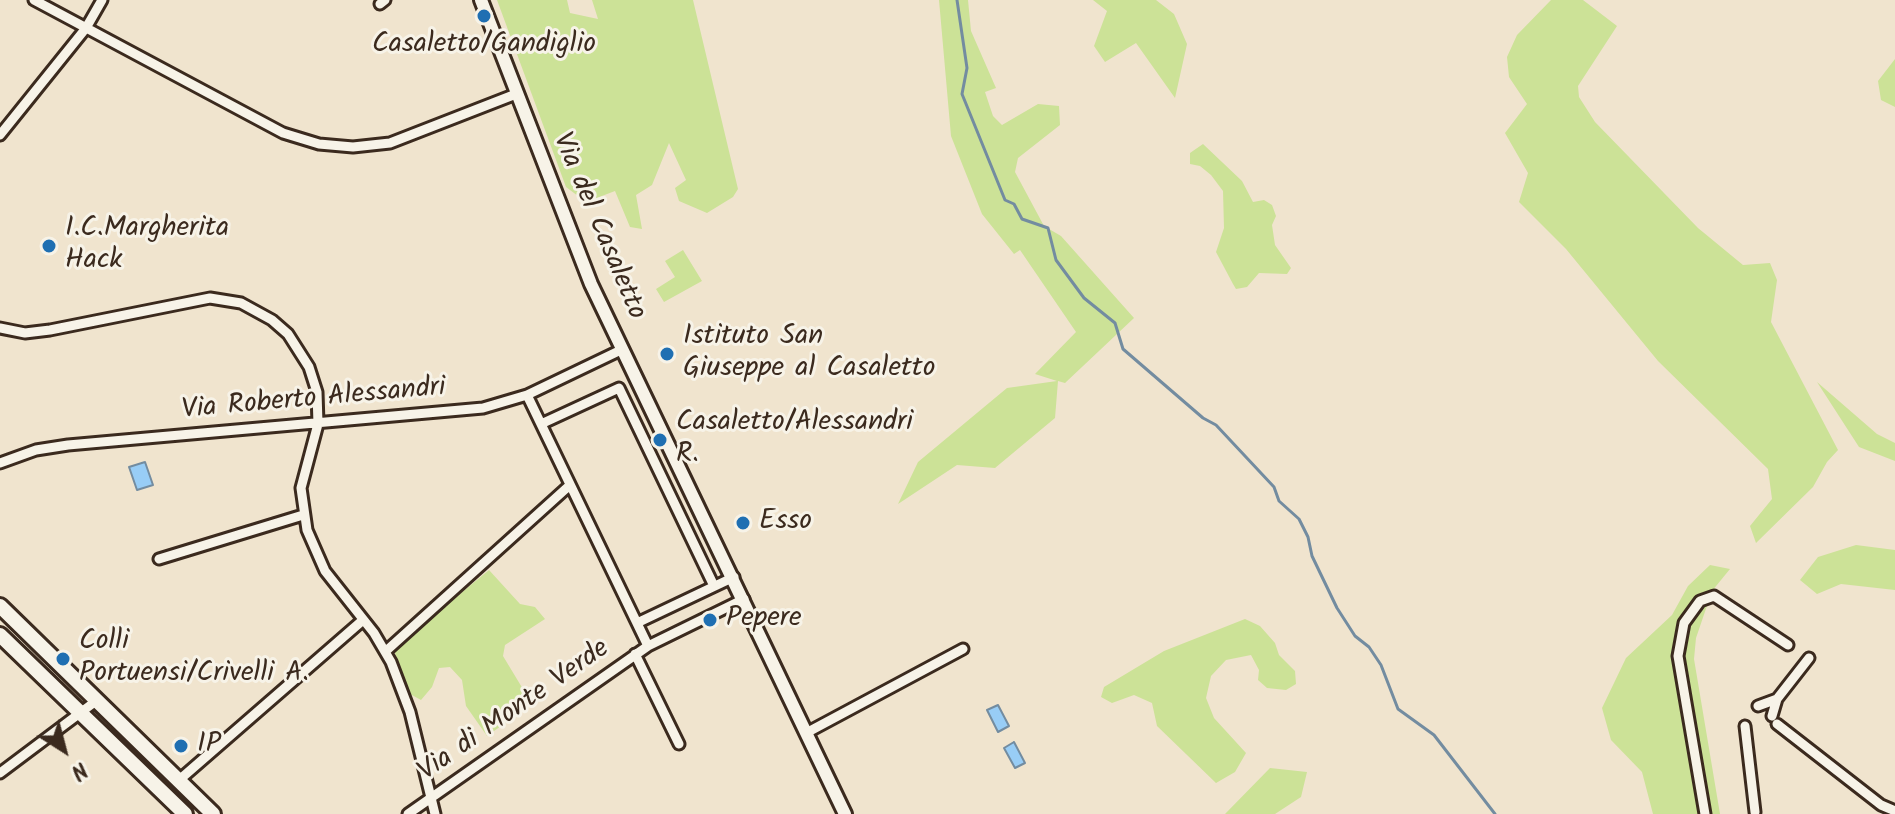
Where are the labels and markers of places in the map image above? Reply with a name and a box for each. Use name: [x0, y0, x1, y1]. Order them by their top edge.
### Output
marker: Casaletto/Gandiglio: [475, 7, 493, 25]
place label: Casaletto/Gandiglio: [372, 29, 596, 63]
place label: I.C.Margherita Hack: [65, 213, 229, 279]
marker: I.C.Margherita Hack: [40, 237, 58, 255]
place label: Istituto San Giuseppe al Casaletto: [683, 321, 935, 387]
marker: Istituto San Giuseppe al Casaletto: [658, 345, 676, 363]
place label: Casaletto/Alessandri R.: [676, 407, 913, 473]
marker: Casaletto/Alessandri R.: [651, 431, 669, 449]
place label: Esso: [759, 506, 812, 540]
marker: Esso: [734, 514, 752, 532]
place label: Pepere: [726, 603, 802, 637]
marker: Pepere: [701, 611, 719, 629]
place label: Colli Portuensi/Crivelli A.: [79, 626, 309, 692]
marker: Colli Portuensi/Crivelli A.: [54, 650, 72, 668]
place label: IP: [197, 729, 221, 763]
marker: IP: [172, 737, 190, 755]

